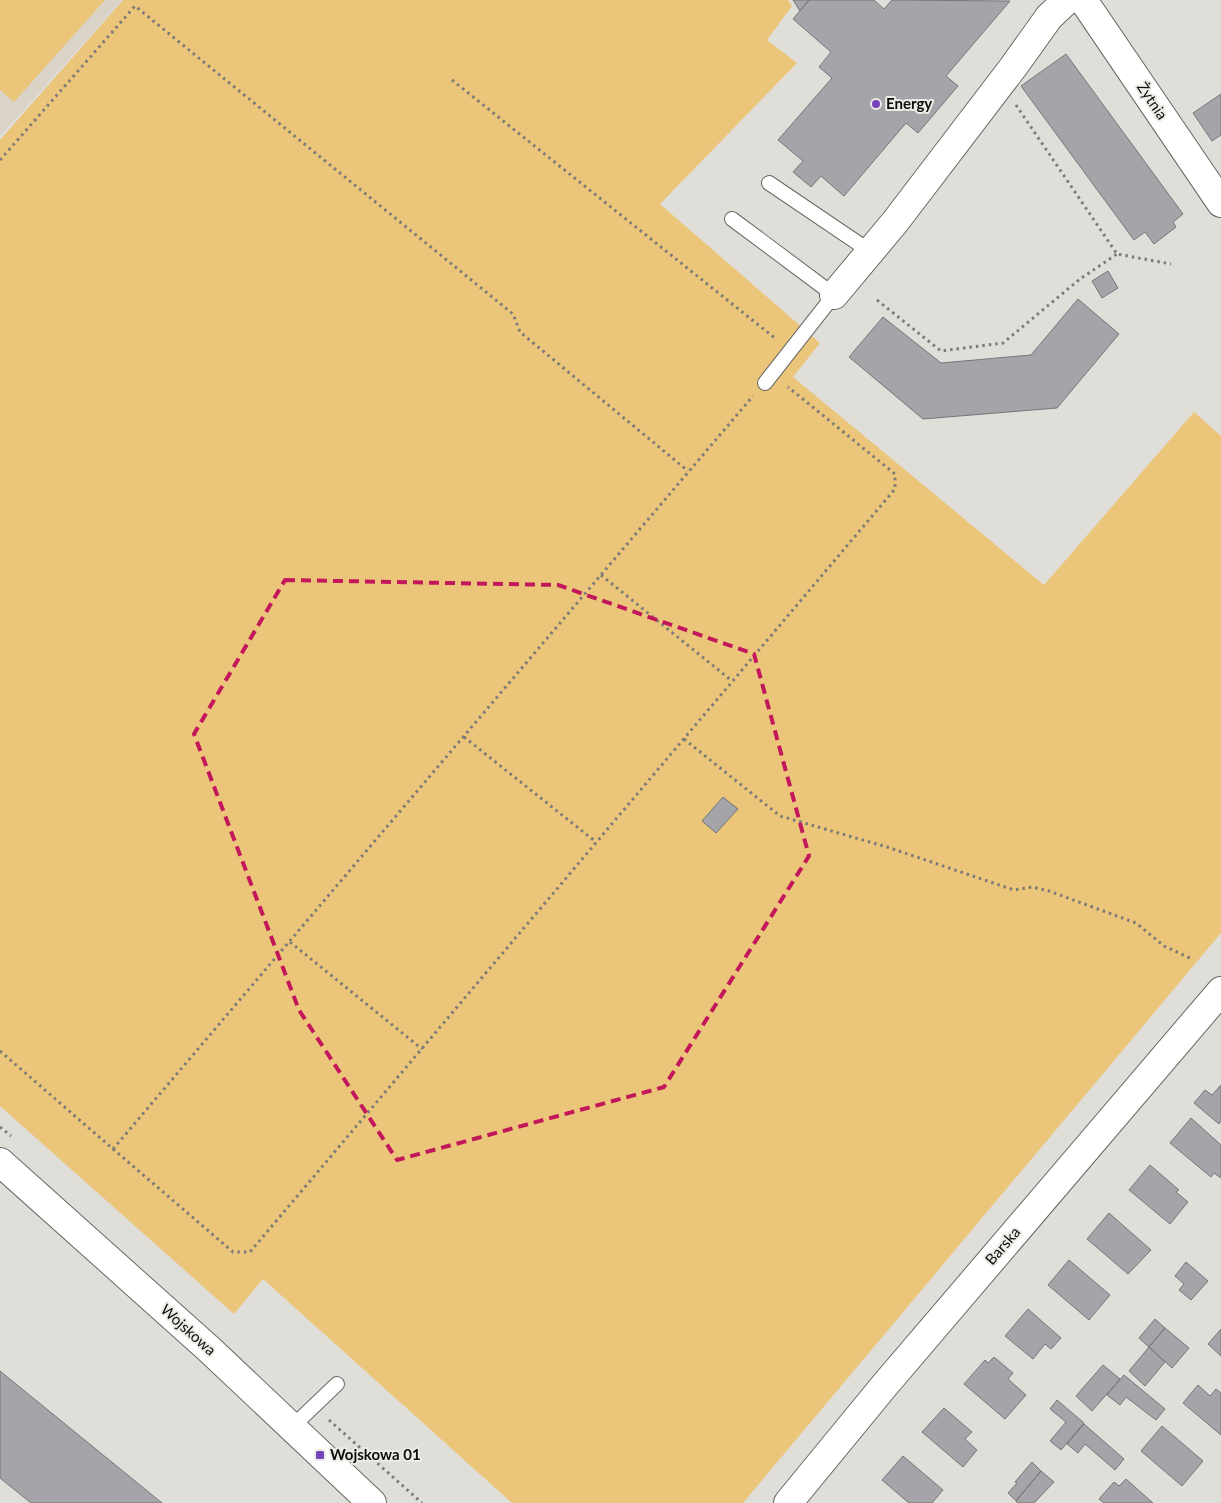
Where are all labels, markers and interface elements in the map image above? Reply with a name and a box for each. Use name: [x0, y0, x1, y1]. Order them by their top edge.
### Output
street label: Żytnia: [1134, 78, 1172, 123]
place label: Energy: [886, 94, 932, 112]
marker: Energy: [870, 98, 882, 110]
street label: Barska: [981, 1223, 1023, 1268]
street label: Wojskowa: [157, 1300, 220, 1359]
place label: Wojskowa 01: [330, 1445, 421, 1463]
marker: Wojskowa 01: [314, 1449, 326, 1461]

